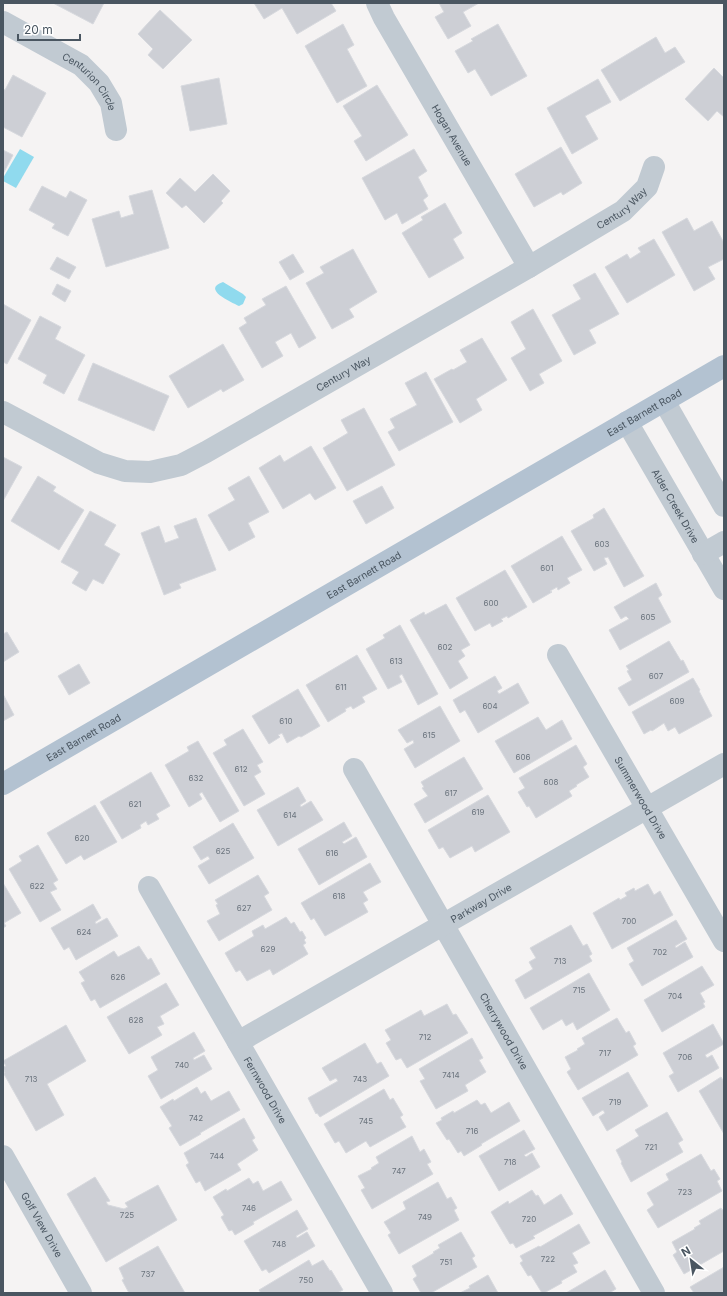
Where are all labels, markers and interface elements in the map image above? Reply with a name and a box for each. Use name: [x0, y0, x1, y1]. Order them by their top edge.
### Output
scale bar: [18, 16, 80, 42]
text: 20 m: [24, 22, 53, 37]
street label: Centurion Circle: [60, 50, 118, 112]
street label: Hogan Avenue: [430, 102, 475, 168]
street label: Century Way: [594, 185, 649, 232]
street label: Century Way: [314, 353, 373, 394]
street label: East Barnett Road: [605, 386, 683, 439]
street label: Alder Creek Drive: [650, 467, 702, 545]
house number: 603: [595, 539, 610, 549]
street label: East Barnett Road: [324, 549, 403, 601]
house number: 601: [540, 563, 554, 573]
house number: 600: [483, 598, 499, 608]
house number: 605: [641, 612, 656, 622]
house number: 602: [438, 642, 453, 652]
house number: 613: [389, 656, 403, 666]
house number: 607: [649, 671, 664, 681]
house number: 611: [335, 682, 347, 692]
house number: 609: [670, 696, 685, 706]
house number: 604: [482, 701, 498, 711]
street label: East Barnett Road: [44, 711, 123, 764]
house number: 610: [279, 716, 293, 726]
house number: 615: [422, 730, 436, 740]
house number: 606: [516, 752, 531, 762]
street label: Summerwood Drive: [612, 754, 670, 841]
house number: 612: [234, 764, 248, 774]
house number: 632: [189, 773, 204, 783]
house number: 608: [544, 777, 559, 787]
house number: 617: [445, 788, 458, 798]
house number: 621: [128, 799, 142, 809]
house number: 619: [471, 807, 485, 817]
house number: 614: [283, 810, 297, 820]
house number: 620: [75, 833, 89, 843]
house number: 625: [216, 846, 230, 856]
house number: 616: [325, 848, 339, 858]
house number: 622: [30, 881, 44, 891]
street label: Parkway Drive: [448, 881, 514, 925]
house number: 618: [332, 891, 346, 901]
house number: 627: [237, 903, 252, 913]
house number: 700: [622, 916, 636, 926]
house number: 624: [77, 927, 91, 937]
house number: 629: [261, 944, 275, 954]
house number: 702: [653, 947, 667, 957]
house number: 713: [554, 956, 566, 966]
house number: 626: [111, 972, 125, 982]
house number: 715: [573, 985, 585, 995]
street label: Cherrywood Drive: [477, 991, 531, 1072]
house number: 704: [668, 991, 682, 1001]
house number: 628: [129, 1015, 143, 1025]
house number: 712: [419, 1032, 431, 1042]
house number: 717: [599, 1048, 612, 1058]
house number: 706: [678, 1052, 692, 1062]
street label: Fernwood Drive: [242, 1054, 289, 1126]
house number: 740: [175, 1060, 189, 1070]
house number: 7414: [442, 1070, 460, 1080]
house number: 713: [25, 1074, 37, 1084]
house number: 743: [353, 1074, 367, 1084]
house number: 719: [609, 1097, 621, 1107]
house number: 742: [189, 1113, 203, 1123]
house number: 745: [359, 1116, 373, 1126]
house number: 716: [466, 1126, 478, 1136]
house number: 721: [645, 1142, 657, 1152]
house number: 744: [210, 1151, 224, 1161]
house number: 718: [504, 1157, 516, 1167]
house number: 747: [392, 1166, 406, 1176]
house number: 723: [678, 1187, 692, 1197]
street label: Golf View Drive: [19, 1190, 65, 1260]
house number: 746: [242, 1203, 256, 1213]
house number: 725: [120, 1210, 134, 1220]
house number: 749: [418, 1212, 432, 1222]
house number: 720: [522, 1214, 536, 1224]
house number: 748: [272, 1239, 286, 1249]
north arrow: [671, 1240, 711, 1280]
text: N: [679, 1243, 693, 1259]
house number: 722: [541, 1254, 555, 1264]
house number: 751: [440, 1257, 452, 1267]
house number: 737: [141, 1269, 155, 1279]
house number: 750: [299, 1275, 313, 1285]

